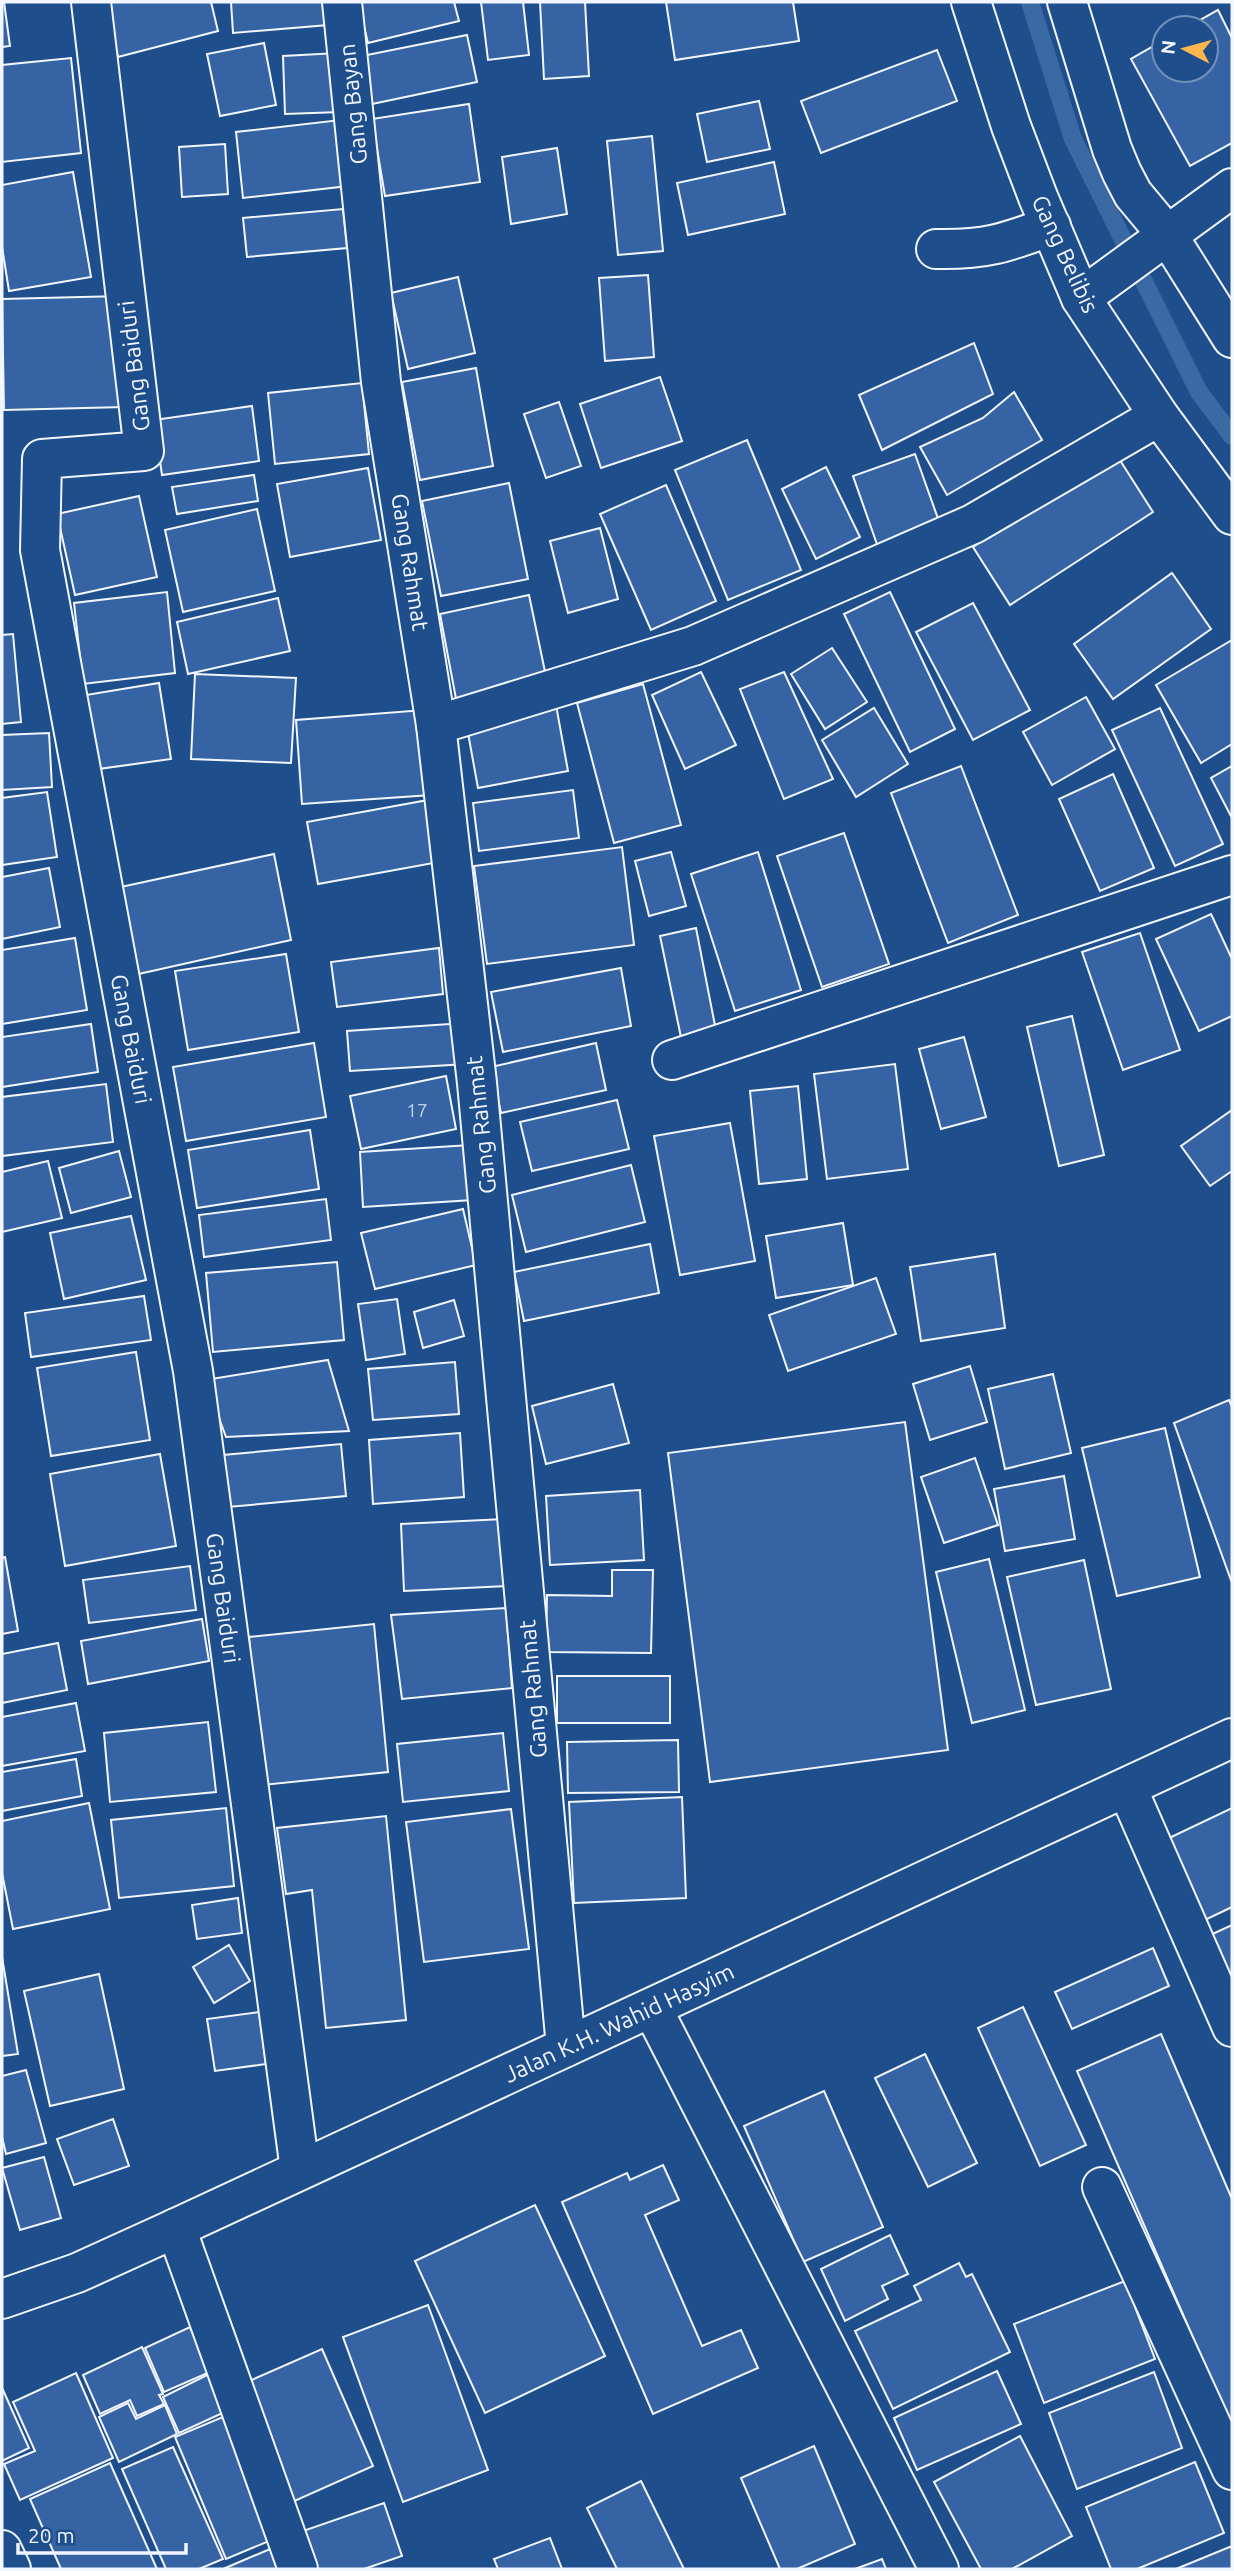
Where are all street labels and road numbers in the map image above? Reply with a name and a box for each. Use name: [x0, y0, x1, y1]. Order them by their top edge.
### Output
street label: Gang Bayan: [334, 43, 371, 166]
street label: Gang Belibis: [1027, 191, 1104, 316]
street label: Gang Baiduri: [113, 299, 154, 433]
street label: Gang Rahmat: [387, 491, 434, 632]
street label: Gang Baiduri: [107, 972, 156, 1106]
street label: Gang Rahmat: [461, 1055, 500, 1195]
street label: Gang Baiduri: [202, 1531, 245, 1665]
street label: Gang Rahmat: [514, 1619, 551, 1759]
street label: Jalan K.H. Wahid Hasyim: [500, 1958, 738, 2087]

